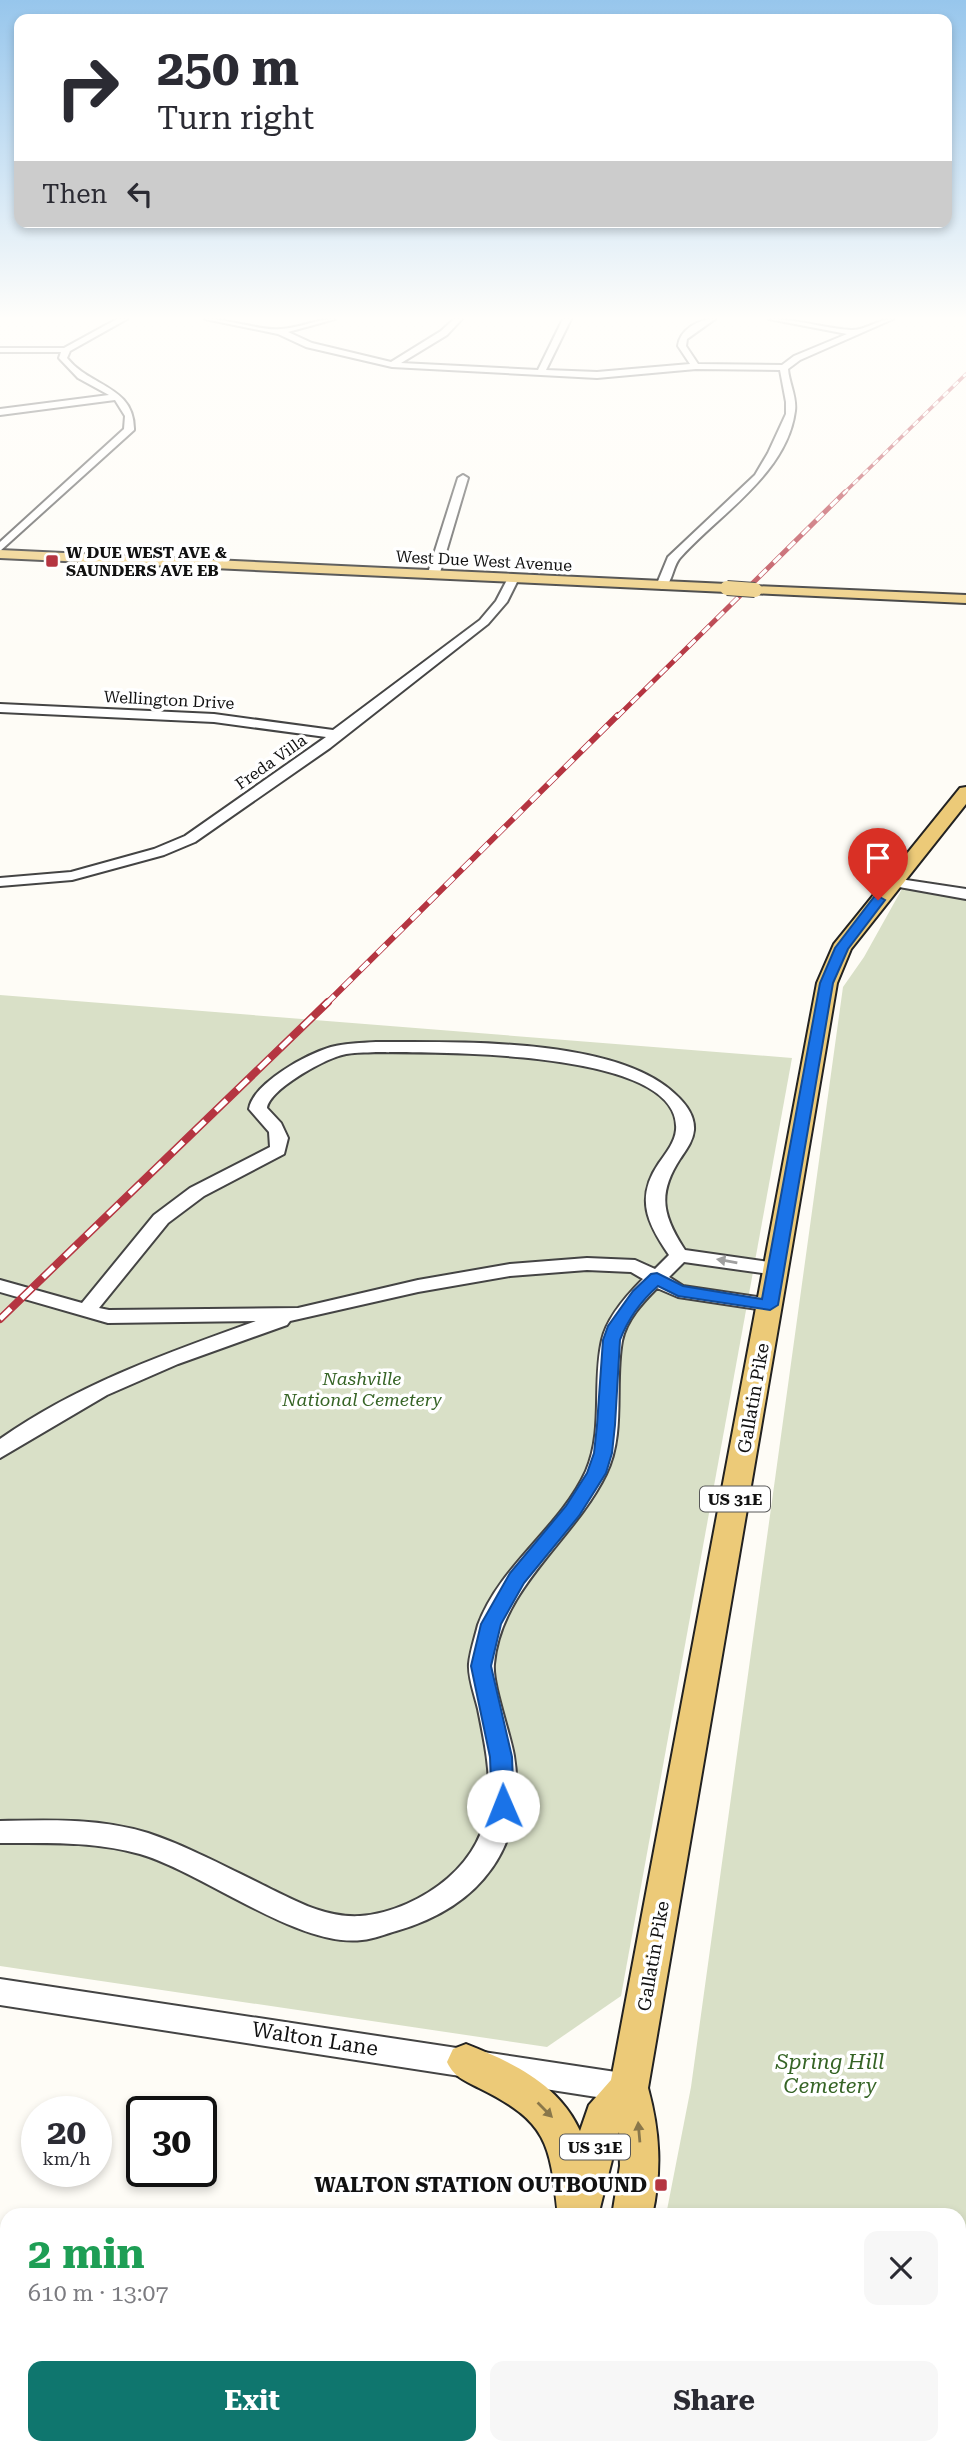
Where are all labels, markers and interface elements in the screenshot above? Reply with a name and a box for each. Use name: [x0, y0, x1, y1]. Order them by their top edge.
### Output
text: 250 m: [157, 40, 299, 97]
icon: right: [42, 42, 133, 133]
text: Turn right: [157, 99, 314, 137]
icon: left: [121, 175, 159, 213]
text: Then: [42, 179, 107, 209]
place label: W DUE WEST AVE & SAUNDERS AVE EB: [66, 543, 227, 580]
street label: West Due West Avenue: [395, 547, 573, 575]
marker: W DUE WEST AVE & SAUNDERS AVE EB: [44, 553, 60, 569]
street label: Wellington Drive: [103, 687, 235, 713]
street label: Freda Villa: [232, 730, 311, 793]
pin: [848, 828, 908, 900]
icon: arrive: [859, 839, 897, 877]
one-way arrow: [716, 1255, 738, 1266]
street label: Gallatin Pike: [733, 1341, 773, 1455]
park label: Nashville National Cemetery: [281, 1368, 442, 1410]
road number: US 31E: [700, 1486, 770, 1512]
position arrow: [466, 1769, 540, 1843]
street label: Gallatin Pike: [633, 1899, 673, 2013]
street label: Walton Lane: [250, 2017, 380, 2061]
park label: Spring Hill Cemetery: [775, 2050, 884, 2098]
speed limit sign: 30: [126, 2096, 217, 2187]
one-way arrow: [536, 2101, 552, 2118]
text: 20: [47, 2112, 86, 2153]
one-way arrow: [633, 2121, 644, 2143]
road number: US 31E: [560, 2134, 630, 2160]
text: km/h: [42, 2148, 91, 2169]
place label: WALTON STATION OUTBOUND: [314, 2173, 647, 2197]
marker: WALTON STATION OUTBOUND: [653, 2177, 669, 2193]
text: 2 min: [28, 2229, 145, 2278]
button: close: [864, 2231, 938, 2305]
text: 610 m · 13:07: [28, 2280, 168, 2307]
button: Exit: [28, 2361, 476, 2441]
button: Share: [490, 2361, 938, 2441]

